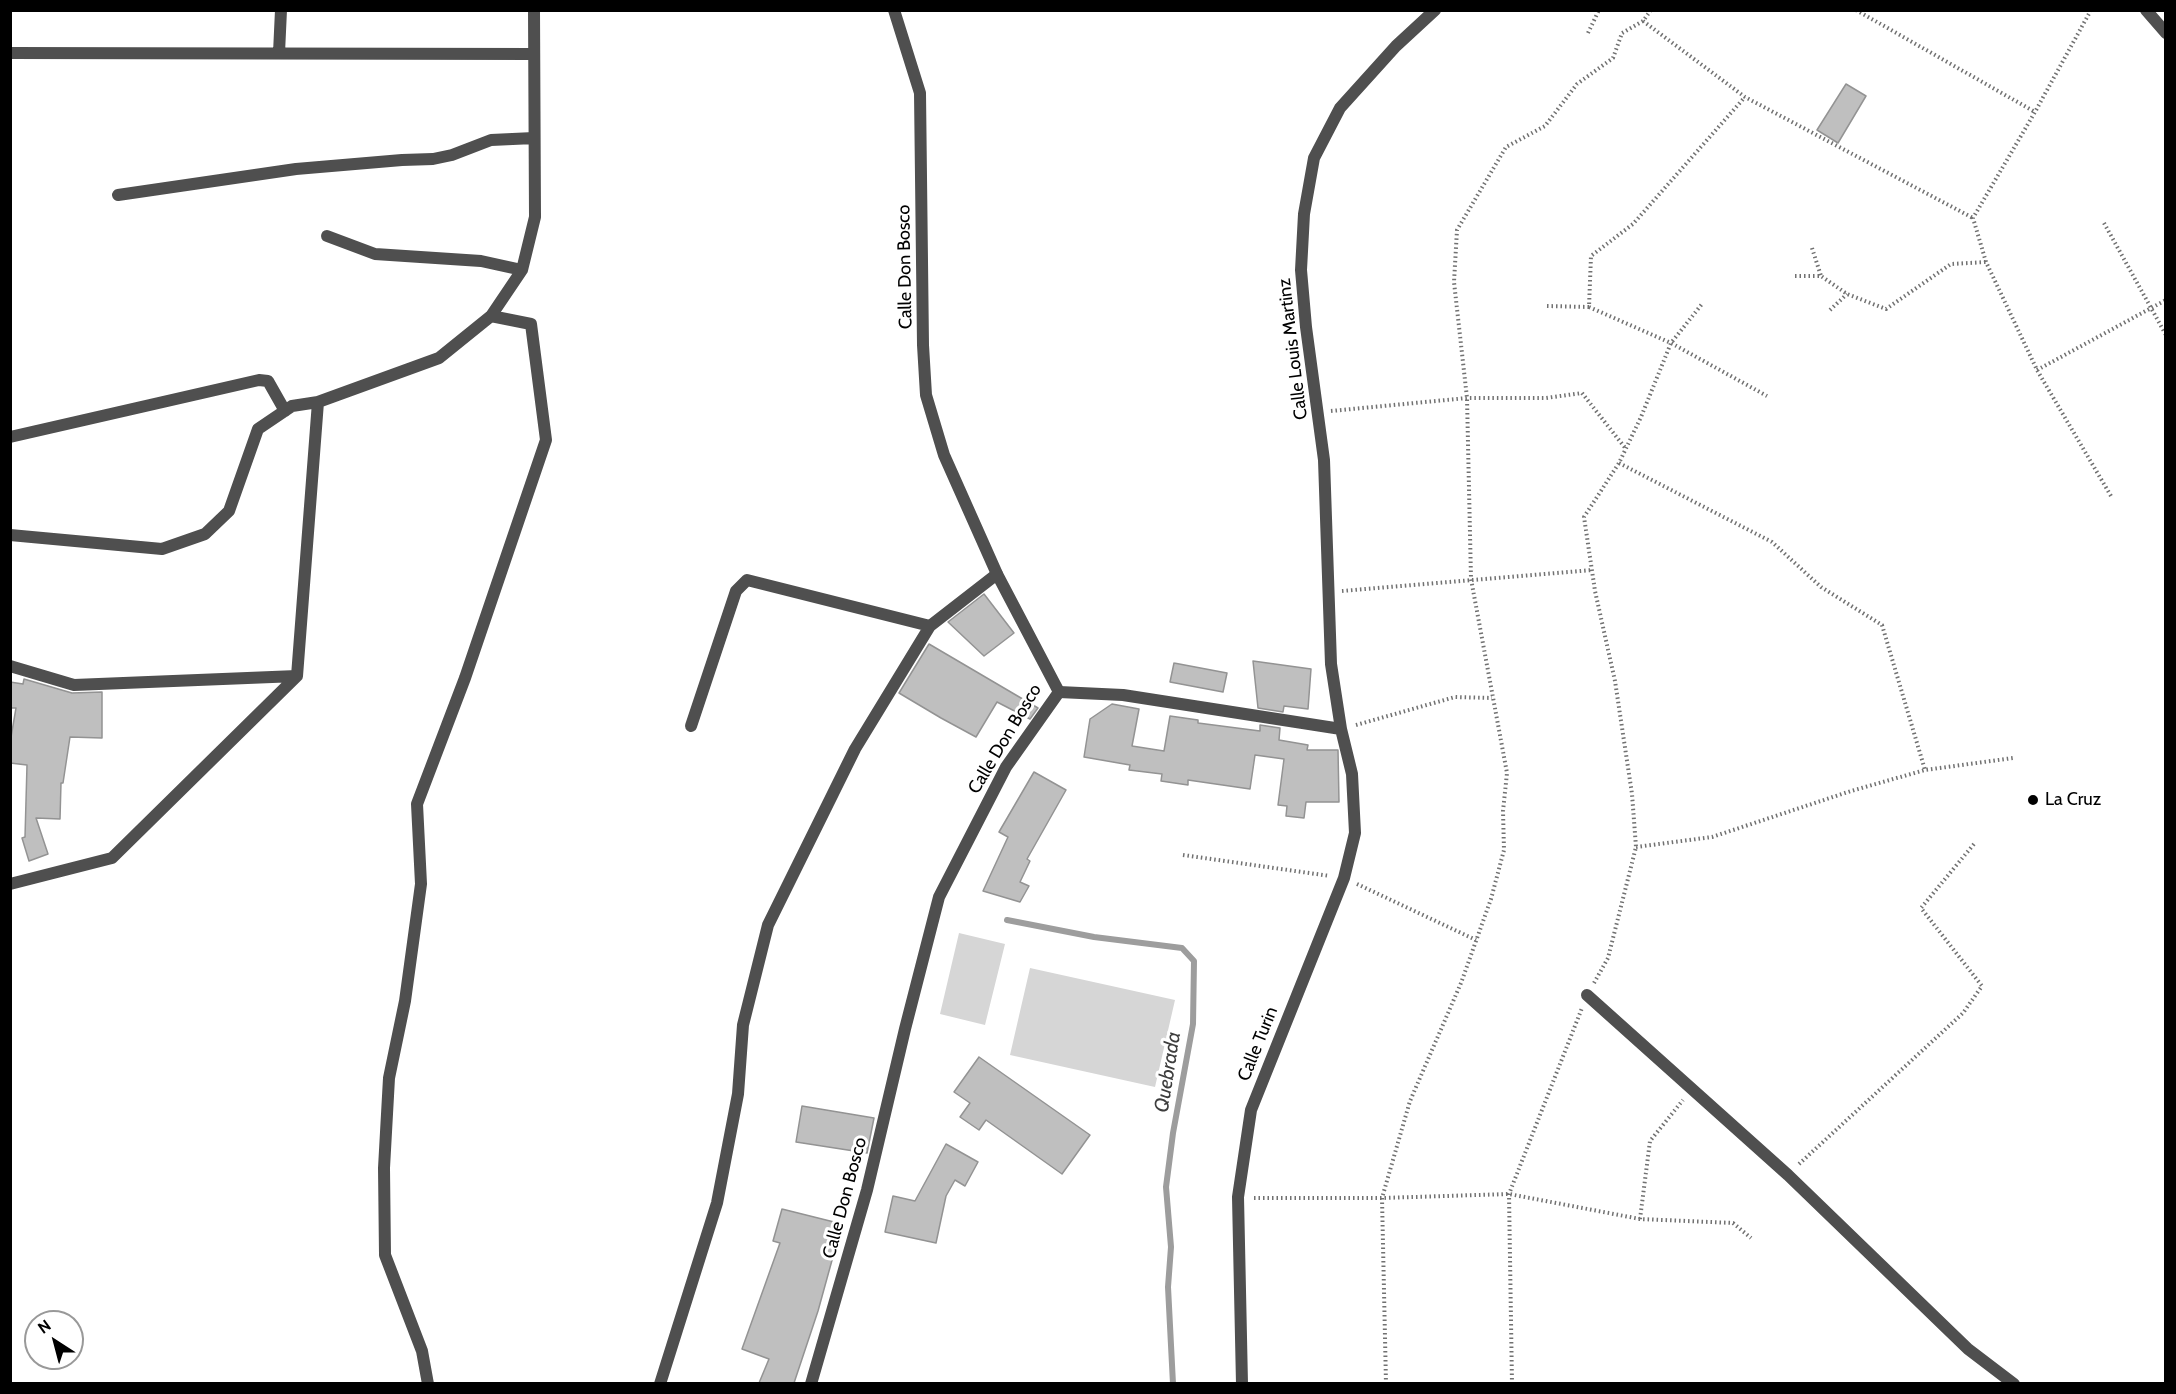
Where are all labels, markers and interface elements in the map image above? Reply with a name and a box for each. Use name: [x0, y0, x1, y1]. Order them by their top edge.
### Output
street label: Calle Don Bosco: [893, 205, 917, 329]
street label: Calle Louis Martinz: [1274, 277, 1312, 421]
street label: Calle Don Bosco: [964, 680, 1046, 798]
place label: La Cruz: [2045, 789, 2101, 811]
marker: La Cruz: [2026, 793, 2040, 807]
street label: Calle Turin: [1233, 1004, 1283, 1084]
water label: Quebrada: [1150, 1030, 1186, 1114]
street label: Calle Don Bosco: [818, 1135, 872, 1261]
north arrow: [24, 1310, 84, 1370]
text: N: [34, 1316, 54, 1338]

